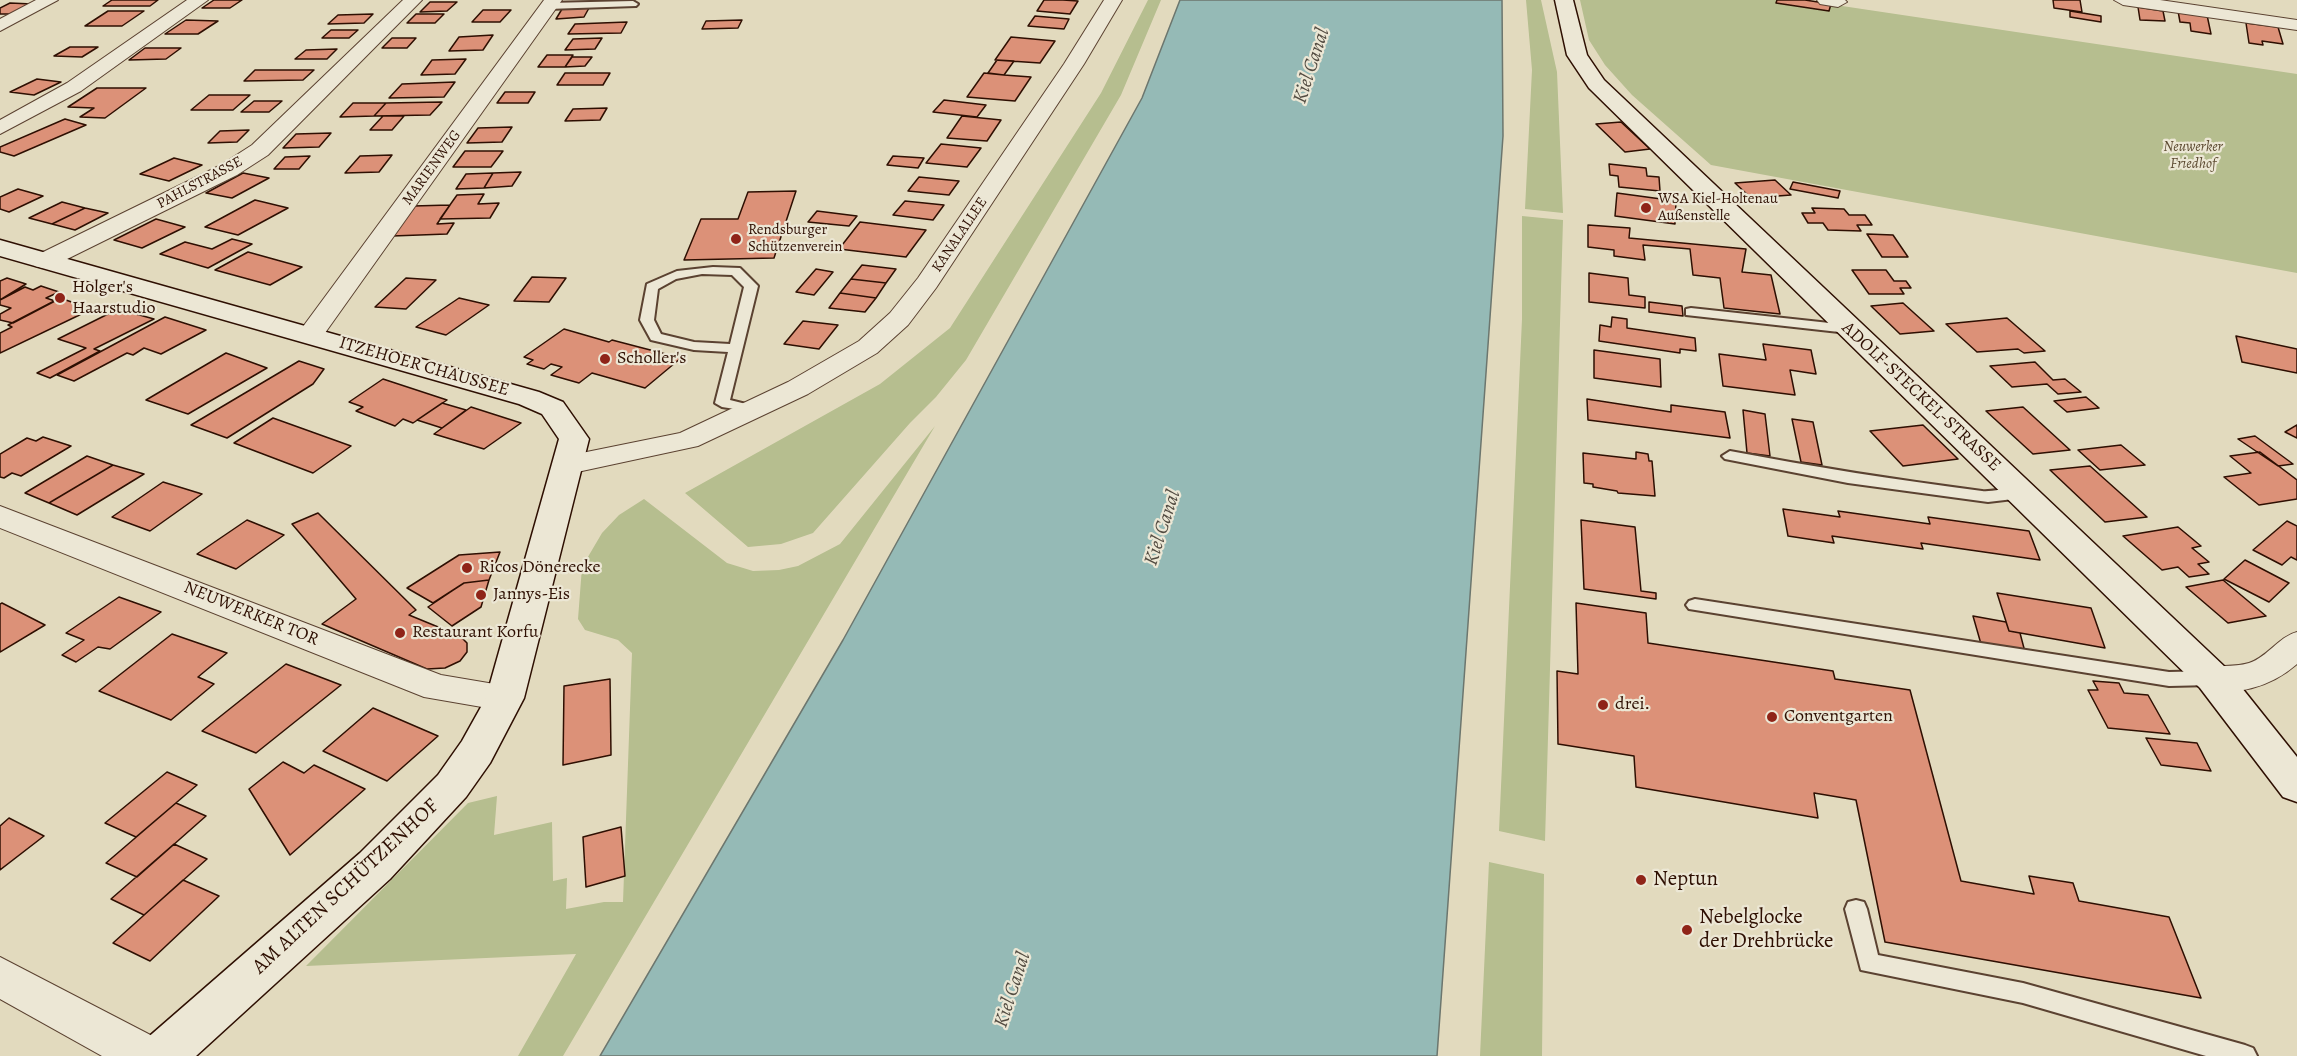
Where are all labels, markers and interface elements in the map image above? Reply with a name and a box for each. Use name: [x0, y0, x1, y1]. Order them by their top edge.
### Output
water label: Kiel Canal: [1289, 25, 1335, 107]
street label: MARIENWEG: [399, 127, 465, 209]
park label: Neuwerker Friedhof: [2163, 138, 2223, 173]
street label: PAHLSTRASSE: [154, 153, 246, 213]
place label: WSA Kiel-Holtenau Außenstelle: [1658, 190, 1778, 225]
street label: KANALALLEE: [928, 194, 992, 276]
marker: WSA Kiel-Holtenau Außenstelle: [1639, 201, 1653, 215]
place label: Rendsburger Schützenverein: [748, 221, 843, 256]
marker: Rendsburger Schützenverein: [729, 232, 743, 246]
place label: Holger's Haarstudio: [72, 277, 156, 320]
marker: Holger's Haarstudio: [53, 291, 67, 305]
street label: ADOLF-STECKEL-STRASSE: [1837, 318, 2005, 476]
street label: ITZEHOER CHAUSSEE: [337, 332, 511, 402]
place label: Scholler's: [617, 348, 687, 370]
marker: Scholler's: [598, 352, 612, 366]
water label: Kiel Canal: [1140, 487, 1186, 569]
place label: Ricos Dönerecke: [479, 557, 601, 579]
marker: Ricos Dönerecke: [460, 561, 474, 575]
street label: NEUWERKER TOR: [180, 577, 322, 651]
place label: Jannys-Eis: [493, 584, 570, 606]
marker: Jannys-Eis: [474, 588, 488, 602]
place label: Restaurant Korfu: [412, 622, 539, 644]
marker: Restaurant Korfu: [393, 626, 407, 640]
place label: drei.: [1615, 694, 1650, 716]
marker: drei.: [1596, 698, 1610, 712]
place label: Conventgarten: [1784, 706, 1893, 728]
marker: Conventgarten: [1765, 710, 1779, 724]
street label: AM ALTEN SCHÜTZENHOF: [248, 794, 444, 980]
place label: Neptun: [1653, 867, 1718, 893]
marker: Neptun: [1634, 873, 1648, 887]
place label: Nebelglocke der Drehbrücke: [1699, 905, 1834, 955]
marker: Nebelglocke der Drehbrücke: [1680, 923, 1694, 937]
water label: Kiel Canal: [990, 949, 1036, 1031]

